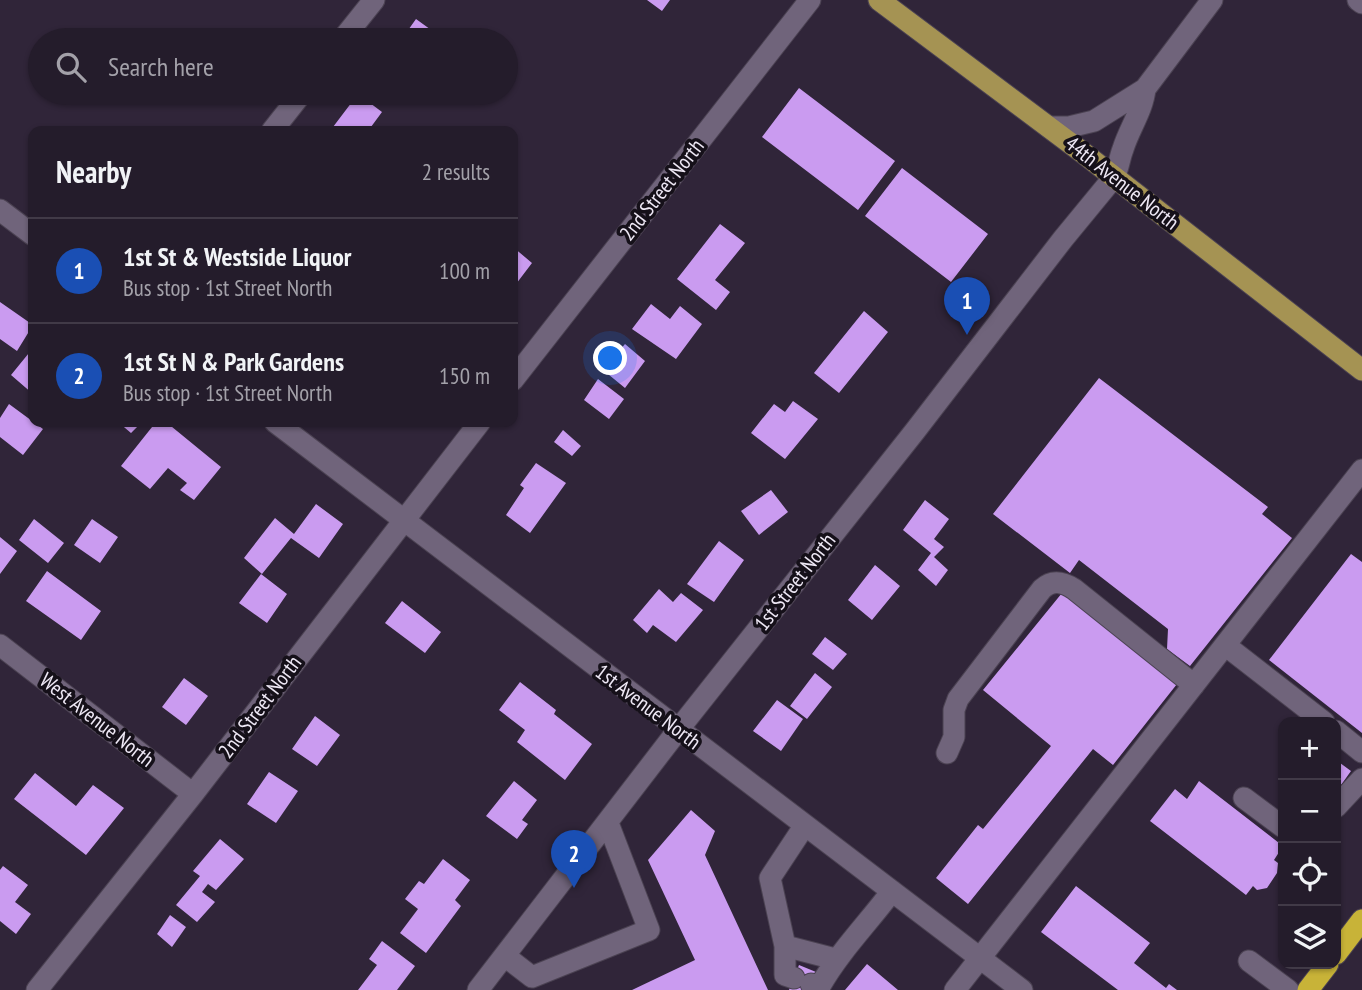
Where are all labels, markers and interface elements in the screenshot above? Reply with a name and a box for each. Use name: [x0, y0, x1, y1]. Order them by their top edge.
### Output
search box: [28, 28, 518, 105]
icon: search: [52, 48, 90, 86]
text: Search here: [108, 50, 214, 83]
street label: 44th Avenue North: [1060, 130, 1185, 235]
street label: 2nd Street North: [613, 133, 710, 246]
text: Nearby: [56, 152, 131, 191]
text: 2 results: [422, 157, 490, 186]
text: 1st St & Westside Liquor: [123, 240, 351, 273]
text: 1: [74, 256, 85, 285]
text: 100 m: [439, 256, 490, 285]
text: Bus stop · 1st Street North: [123, 273, 332, 302]
pin: 1: [944, 277, 990, 335]
your location: [593, 341, 627, 375]
text: 1st St N & Park Gardens: [123, 345, 344, 378]
text: 2: [74, 361, 85, 390]
text: 150 m: [439, 361, 490, 390]
text: Bus stop · 1st Street North: [123, 378, 332, 407]
street label: 1st Street North: [748, 528, 841, 636]
street label: 2nd Street North: [212, 650, 307, 763]
street label: 1st Avenue North: [590, 658, 707, 755]
street label: West Avenue North: [35, 666, 160, 773]
map controls: [1278, 717, 1341, 969]
button: +: [1278, 717, 1341, 780]
button: −: [1278, 780, 1341, 843]
pin: 2: [551, 830, 597, 888]
button: locate: [1278, 843, 1341, 906]
button: layers: [1278, 906, 1341, 969]

